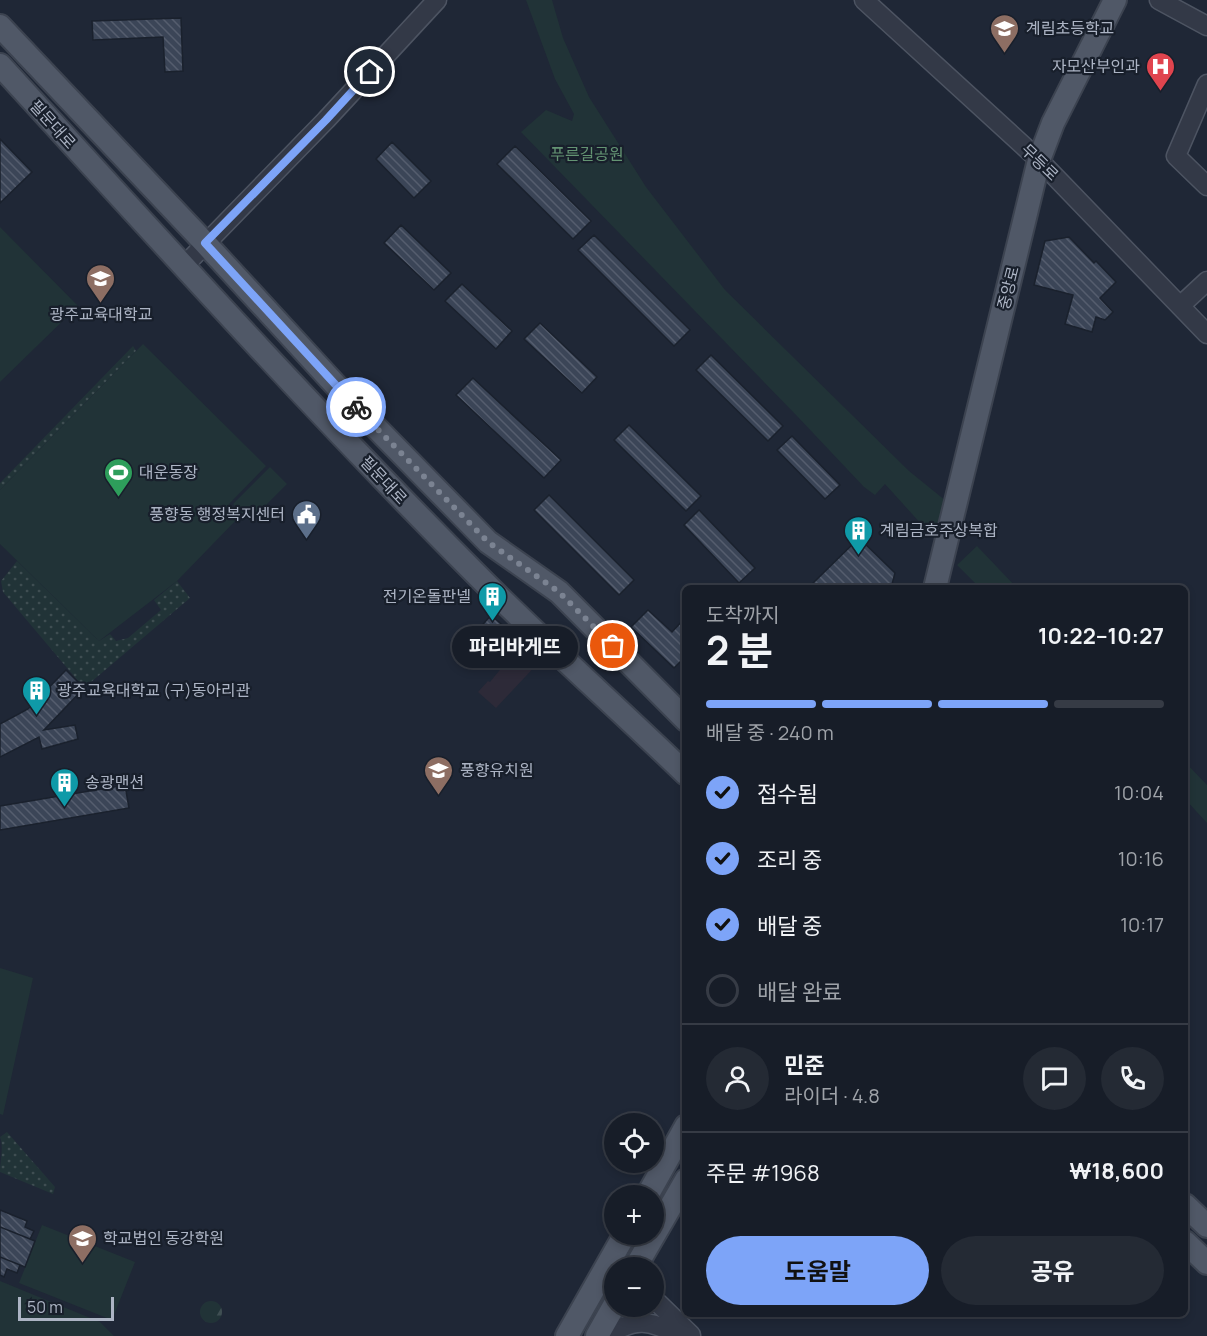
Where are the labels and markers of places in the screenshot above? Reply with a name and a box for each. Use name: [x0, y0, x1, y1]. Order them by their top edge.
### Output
school or university icon: 계림초등학교: [989, 12, 1021, 54]
place label: 계림초등학교: [1026, 17, 1114, 39]
pin: [344, 46, 395, 97]
hospital icon: 자모산부인과: [1145, 50, 1177, 92]
place label: 자모산부인과: [1052, 55, 1140, 77]
school or university icon: 광주교육대학교: [85, 262, 117, 304]
place label: 광주교육대학교: [49, 303, 153, 325]
sports icon: 대운동장: [102, 456, 134, 498]
place label: 대운동장: [139, 461, 198, 483]
public building icon: 풍향동 행정복지센터: [290, 498, 322, 540]
place label: 풍향동 행정복지센터: [149, 503, 285, 525]
building icon: 계림금호주상복합: [843, 514, 875, 556]
place label: 계림금호주상복합: [880, 519, 998, 541]
building icon: 전기온돌판넬: [476, 580, 508, 622]
place label: 전기온돌판넬: [383, 585, 471, 607]
pin: [587, 620, 638, 671]
callout: 파리바게뜨: [451, 625, 577, 667]
building icon: 광주교육대학교 (구)동아리관: [20, 674, 52, 716]
place label: 광주교육대학교 (구)동아리관: [57, 679, 251, 701]
school or university icon: 풍향유치원: [423, 754, 455, 796]
place label: 풍향유치원: [460, 759, 534, 781]
building icon: 송광맨션: [48, 766, 80, 808]
place label: 송광맨션: [85, 771, 144, 793]
school or university icon: 학교법인 동강학원: [66, 1222, 98, 1264]
place label: 학교법인 동강학원: [103, 1227, 224, 1249]

